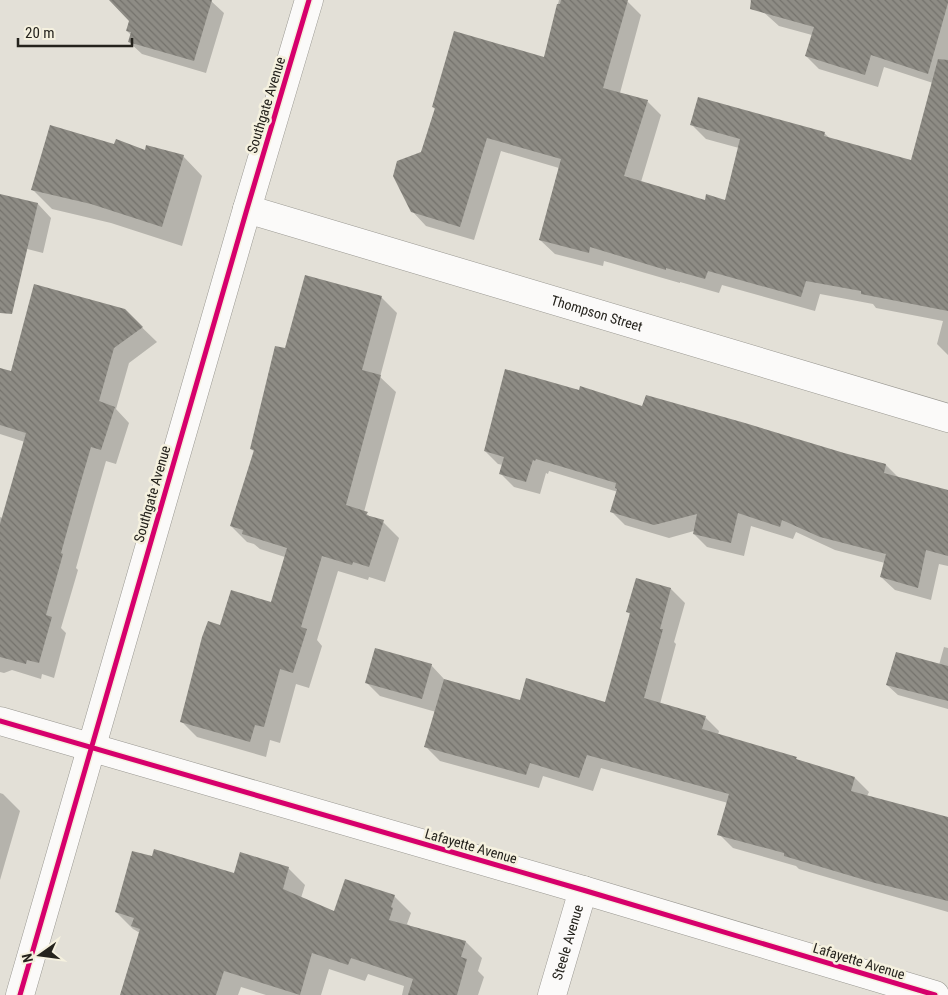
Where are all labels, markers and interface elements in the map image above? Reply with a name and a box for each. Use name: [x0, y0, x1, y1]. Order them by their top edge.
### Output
scale bar: [18, 15, 131, 47]
text: 20 m: [25, 24, 55, 42]
street label: Southgate Avenue: [244, 55, 288, 155]
street label: Thompson Street: [549, 292, 645, 334]
street label: Southgate Avenue: [131, 443, 174, 544]
street label: Lafayette Avenue: [423, 825, 519, 867]
street label: Steele Avenue: [549, 902, 586, 982]
north arrow: [15, 930, 65, 980]
street label: Lafayette Avenue: [811, 939, 907, 983]
text: N: [19, 952, 36, 964]

